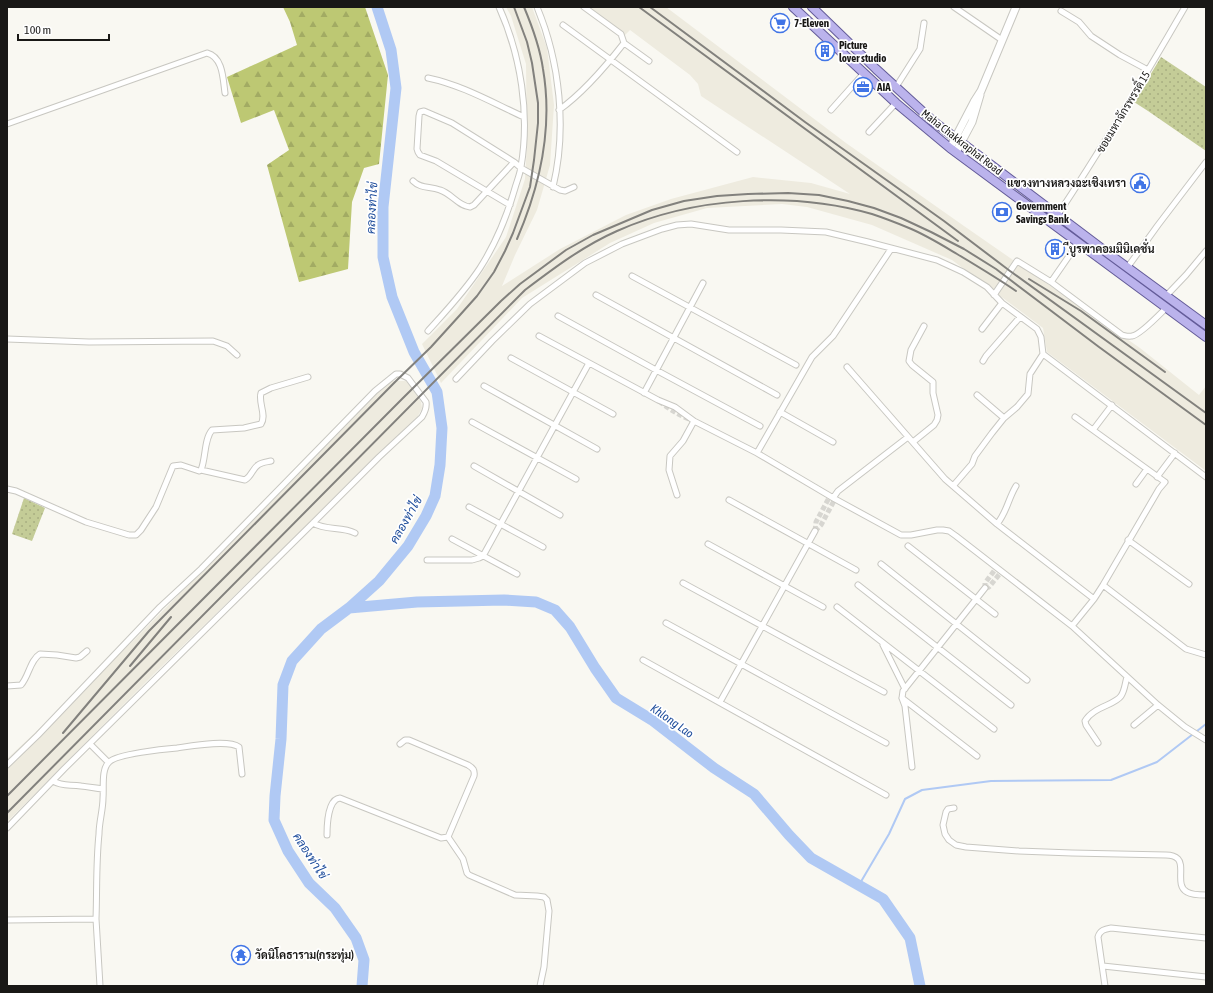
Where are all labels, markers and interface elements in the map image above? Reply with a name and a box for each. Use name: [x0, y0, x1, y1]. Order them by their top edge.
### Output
supermarket icon: 7-Eleven: [769, 12, 791, 34]
scale bar: [18, 16, 109, 42]
place label: 7-Eleven: [794, 17, 829, 29]
text: 100 m: [24, 23, 51, 37]
place label: Picture lover studio: [839, 39, 886, 64]
building icon: Picture lover studio: [814, 40, 836, 62]
street label: ซอยมหาจักรพรรดิ์ 15: [1089, 66, 1152, 155]
office icon: AIA: [852, 76, 874, 98]
place label: AIA: [876, 81, 891, 93]
street label: Maha Chakkraphat Road: [919, 107, 1005, 177]
public building icon: แขวงทางหลวงฉะเชิงเทรา: [1129, 172, 1151, 194]
place label: แขวงทางหลวงฉะเชิงเทรา: [1007, 176, 1126, 189]
water label: คลองท่าไข่: [363, 181, 380, 234]
place label: Government Savings Bank: [1016, 200, 1069, 225]
bank icon: Government Savings Bank: [991, 201, 1013, 223]
building icon: ฺีบูรพาคอมมินิเคชั่น: [1044, 238, 1066, 260]
place label: ฺีบูรพาคอมมินิเคชั่น: [1062, 238, 1155, 257]
water label: คลองท่าไข่: [386, 493, 426, 546]
water label: Khlong Lao: [648, 701, 697, 741]
water label: คลองท่าไข่: [290, 830, 331, 883]
temple icon: วัดนิโคธาราม(กระทุ่ม): [230, 944, 252, 966]
place label: วัดนิโคธาราม(กระทุ่ม): [255, 947, 354, 963]

